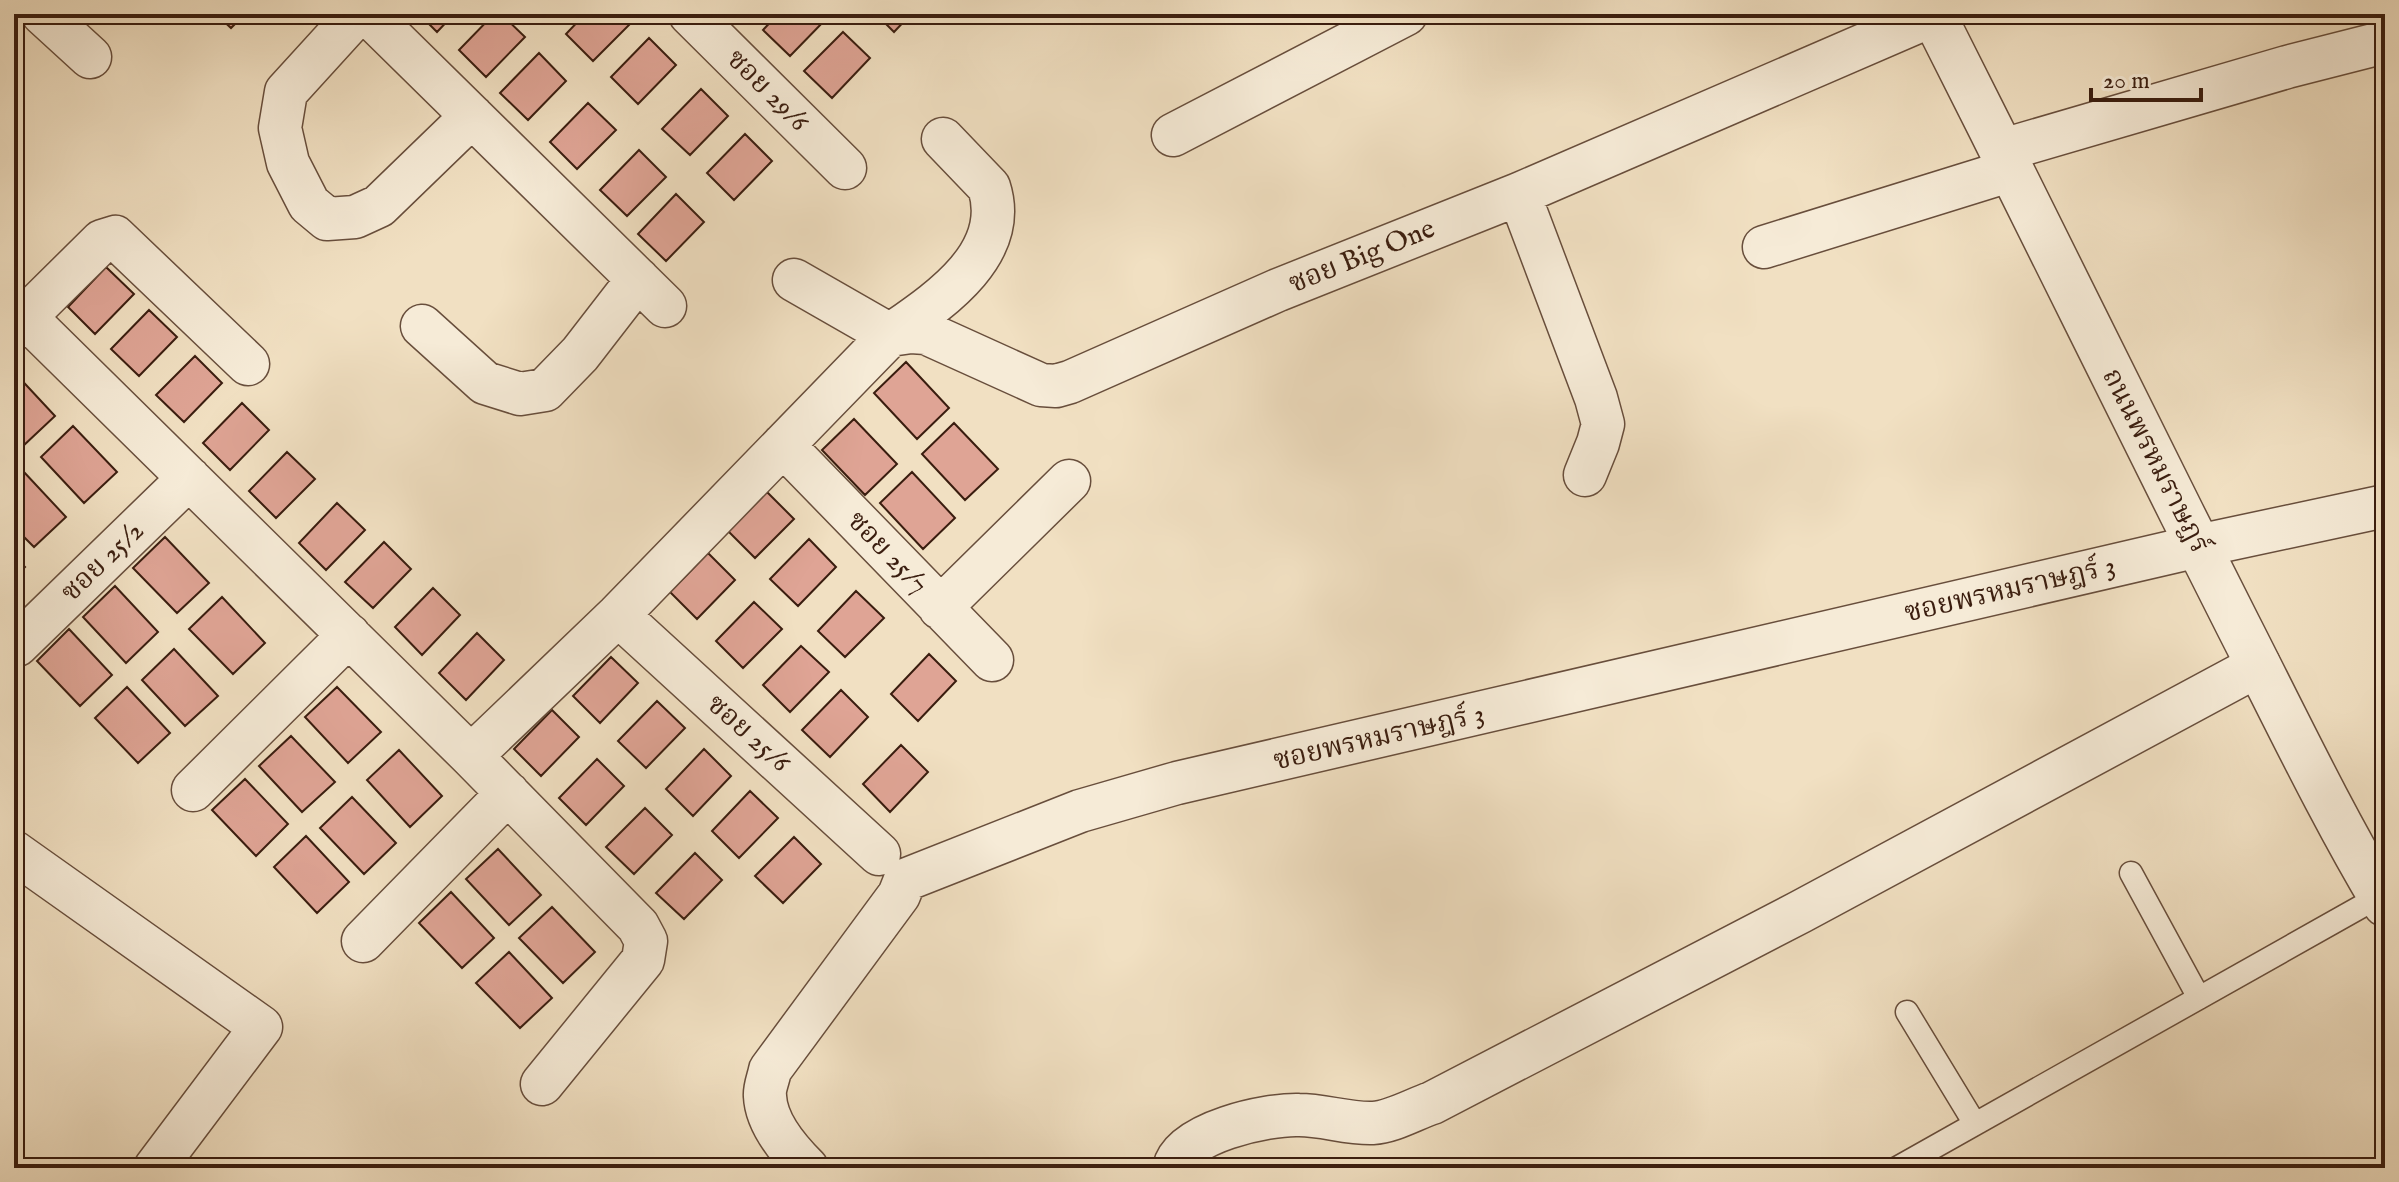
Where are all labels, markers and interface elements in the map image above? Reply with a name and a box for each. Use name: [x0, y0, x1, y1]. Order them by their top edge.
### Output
street label: ซอย 29/6: [718, 42, 816, 140]
scale bar: [2091, 52, 2201, 102]
text: 20 m: [2103, 66, 2150, 97]
street label: ซอย Big One: [1284, 212, 1440, 302]
street label: ถนนพรหมราษฎร์: [2093, 362, 2218, 560]
street label: ซอย 25/7: [839, 504, 935, 602]
street label: ซอย 25/2: [54, 514, 152, 610]
street label: ซอยพรหมราษฎร์ 3: [1901, 548, 2119, 631]
street label: ซอย 25/6: [699, 687, 798, 781]
street label: ซอยพรหมราษฎร์ 3: [1270, 696, 1488, 779]

